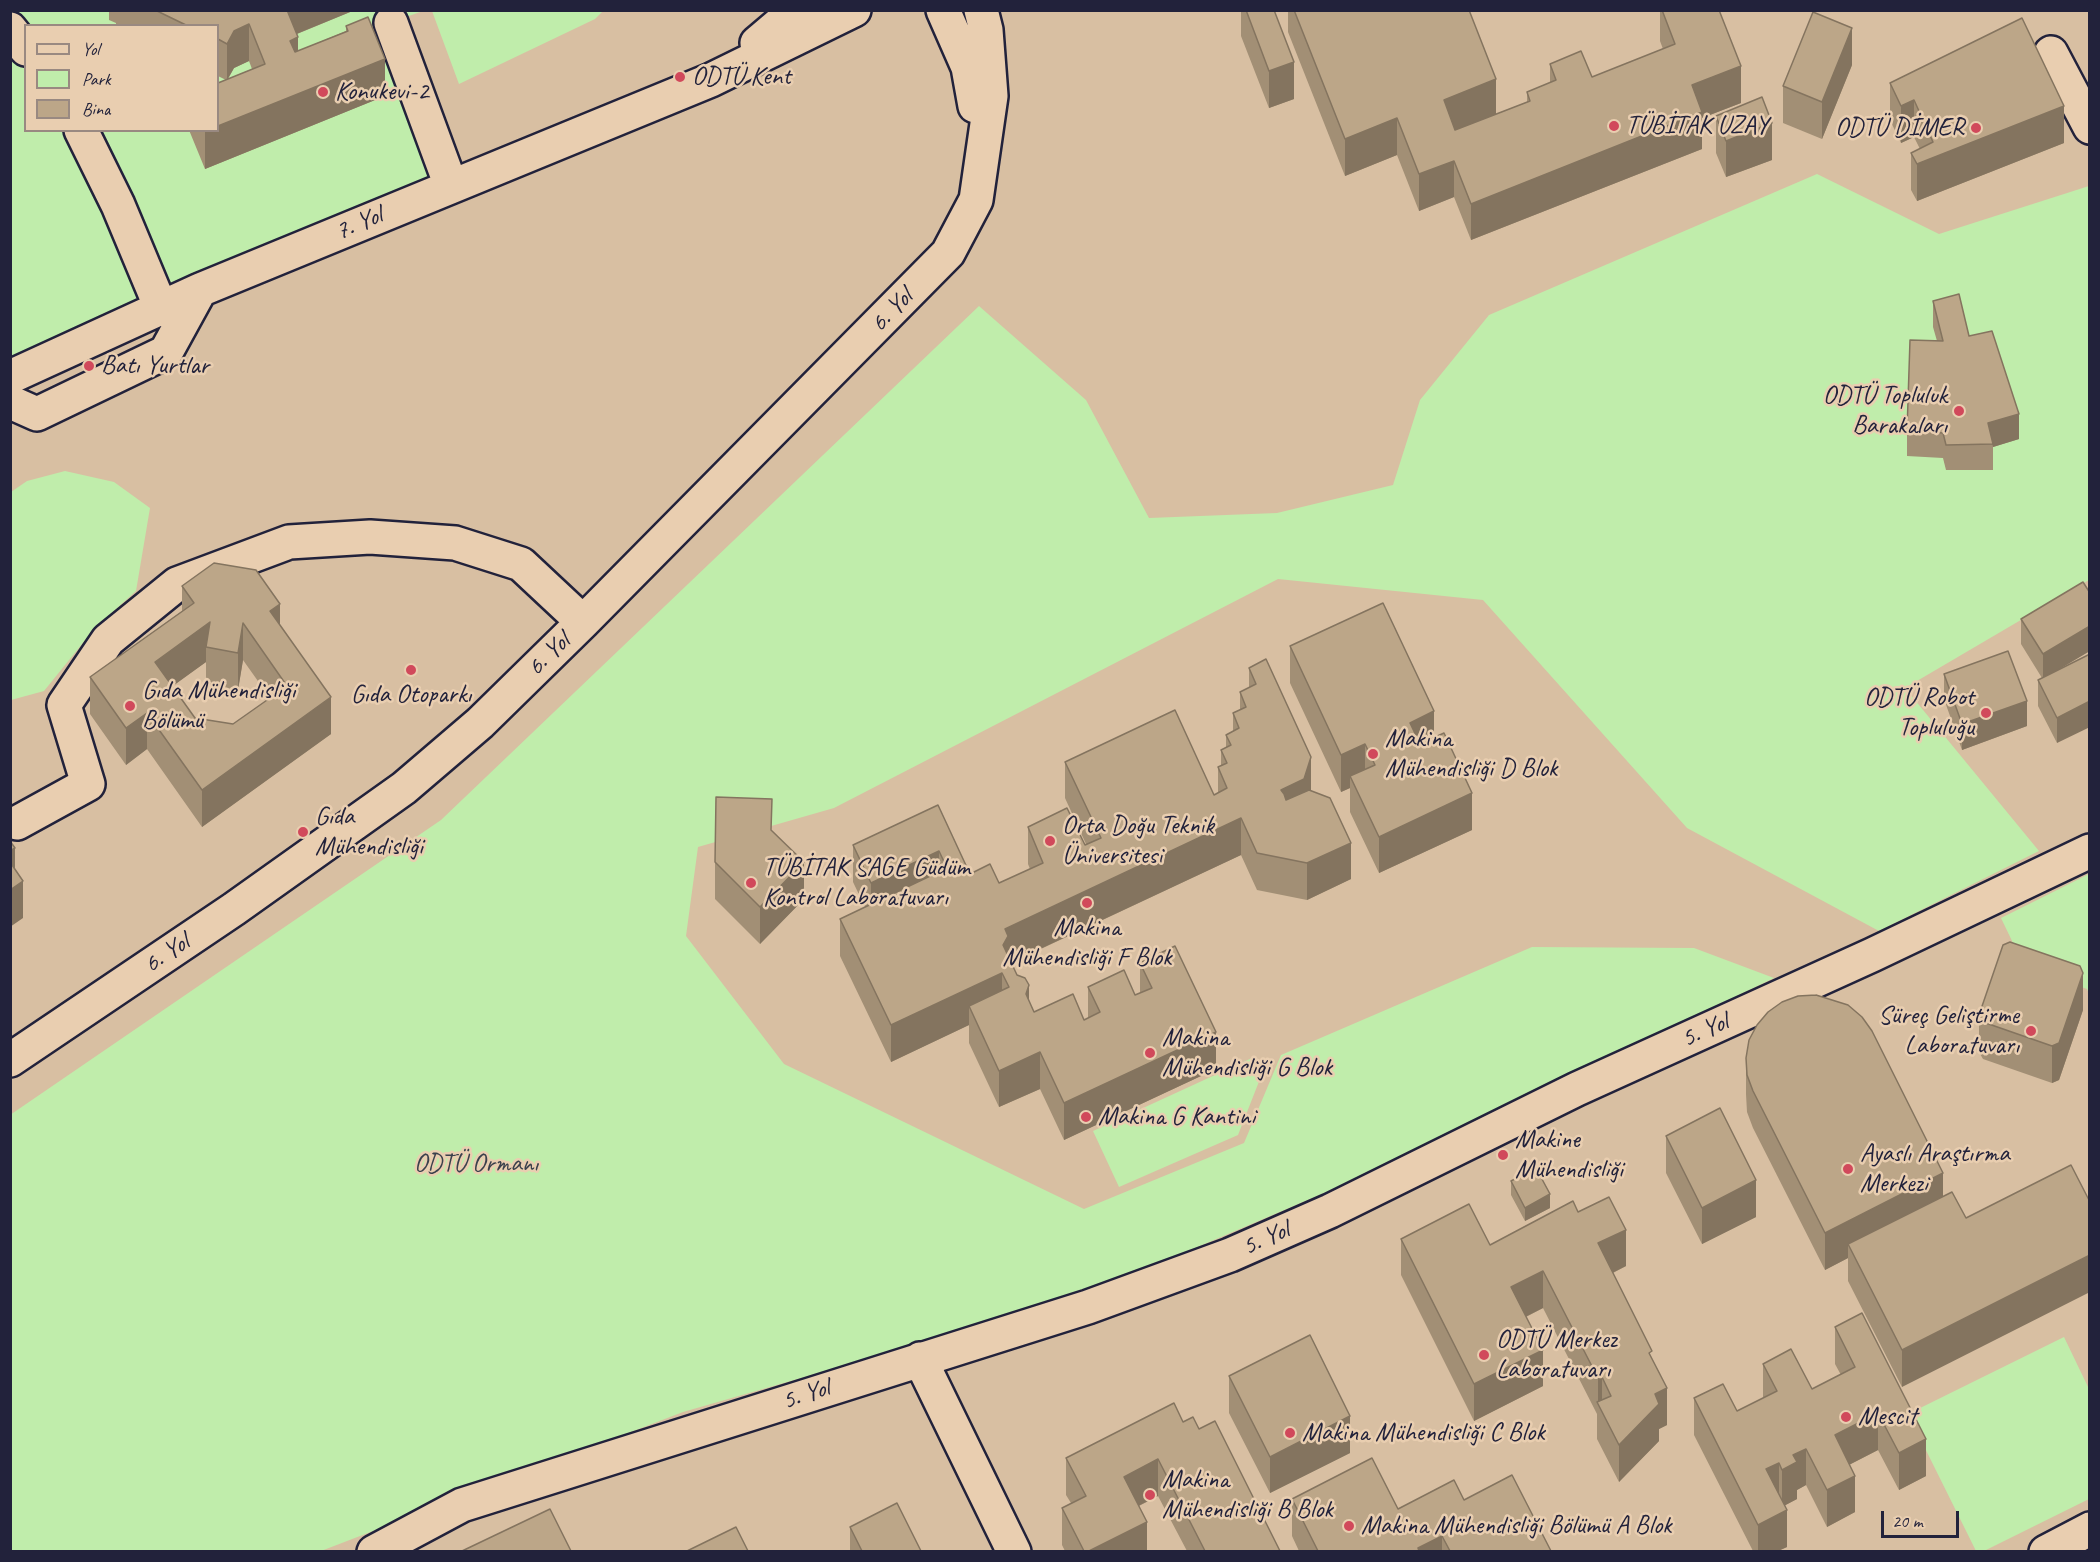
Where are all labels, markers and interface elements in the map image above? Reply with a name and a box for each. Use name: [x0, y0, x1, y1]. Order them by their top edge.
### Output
legend: [24, 24, 219, 132]
text: Yol: [82, 38, 99, 60]
place label: ODTÜ Kent: [692, 61, 791, 93]
text: Park: [82, 68, 111, 90]
marker: ODTÜ Kent: [673, 70, 687, 84]
place label: Konukevi-2: [335, 76, 429, 108]
marker: Konukevi-2: [316, 85, 330, 99]
text: Bina: [82, 98, 110, 120]
place label: TÜBİTAK UZAY: [1626, 110, 1768, 142]
place label: ODTÜ DİMER: [1835, 112, 1964, 144]
marker: TÜBİTAK UZAY: [1607, 119, 1621, 133]
marker: ODTÜ DİMER: [1969, 121, 1983, 135]
street label: 7. Yol: [331, 200, 387, 248]
street label: 6. Yol: [864, 283, 920, 339]
place label: Batı Yurtlar: [101, 350, 209, 382]
marker: Batı Yurtlar: [82, 359, 96, 373]
place label: ODTÜ Topluluk Barakaları: [1823, 380, 1947, 442]
marker: ODTÜ Topluluk Barakaları: [1952, 404, 1966, 418]
street label: 6. Yol: [521, 627, 577, 683]
marker: Gıda Otoparkı: [404, 663, 418, 677]
place label: Gıda Mühendisliği Bölümü: [142, 675, 295, 736]
place label: Gıda Otoparkı: [351, 679, 471, 711]
place label: ODTÜ Robot Topluluğu: [1864, 682, 1974, 744]
marker: Gıda Mühendisliği Bölümü: [123, 699, 137, 713]
marker: ODTÜ Robot Topluluğu: [1979, 706, 1993, 720]
place label: Makina Mühendisliği D Blok: [1385, 723, 1557, 784]
marker: Makina Mühendisliği D Blok: [1366, 747, 1380, 761]
place label: Gıda Mühendisliği: [315, 801, 423, 862]
place label: Orta Doğu Teknik Üniversitesi: [1062, 810, 1214, 872]
marker: Gıda Mühendisliği: [296, 825, 310, 839]
marker: Orta Doğu Teknik Üniversitesi: [1043, 834, 1057, 848]
place label: TÜBİTAK SAGE Güdüm Kontrol Laboratuvarı: [763, 852, 970, 914]
marker: TÜBİTAK SAGE Güdüm Kontrol Laboratuvarı: [744, 876, 758, 890]
marker: Makina Mühendisliği F Blok: [1080, 896, 1094, 910]
place label: Makina Mühendisliği F Blok: [1002, 912, 1172, 974]
street label: 6. Yol: [138, 928, 196, 980]
place label: Süreç Geliştirme Laboratuvarı: [1878, 1000, 2019, 1062]
street label: 5. Yol: [1677, 1007, 1733, 1055]
place label: Makina Mühendisliği G Blok: [1162, 1022, 1332, 1084]
marker: Süreç Geliştirme Laboratuvarı: [2024, 1024, 2038, 1038]
marker: Makina Mühendisliği G Blok: [1143, 1046, 1157, 1060]
place label: Makina G Kantini: [1098, 1101, 1255, 1133]
marker: Makina G Kantini: [1079, 1110, 1093, 1124]
place label: Makine Mühendisliği: [1515, 1124, 1623, 1186]
place label: Ayaslı Araştırma Merkezi: [1860, 1138, 2010, 1200]
park label: ODTÜ Ormanı: [414, 1148, 538, 1180]
marker: Makine Mühendisliği: [1496, 1148, 1510, 1162]
marker: Ayaslı Araştırma Merkezi: [1841, 1162, 1855, 1176]
street label: 5. Yol: [1238, 1215, 1294, 1263]
place label: ODTÜ Merkez Laboratuvarı: [1496, 1324, 1617, 1386]
marker: ODTÜ Merkez Laboratuvarı: [1477, 1348, 1491, 1362]
street label: 5. Yol: [778, 1373, 834, 1417]
place label: Mescit: [1858, 1401, 1917, 1433]
marker: Mescit: [1839, 1410, 1853, 1424]
place label: Makina Mühendisliği C Blok: [1302, 1417, 1545, 1449]
marker: Makina Mühendisliği C Blok: [1283, 1426, 1297, 1440]
place label: Makina Mühendisliği B Blok: [1162, 1464, 1333, 1526]
marker: Makina Mühendisliği B Blok: [1143, 1488, 1157, 1502]
scale bar: [1884, 1499, 1962, 1537]
place label: Makina Mühendisliği Bölümü A Blok: [1361, 1510, 1672, 1542]
text: 20 m: [1892, 1510, 1923, 1532]
marker: Makina Mühendisliği Bölümü A Blok: [1342, 1519, 1356, 1533]

